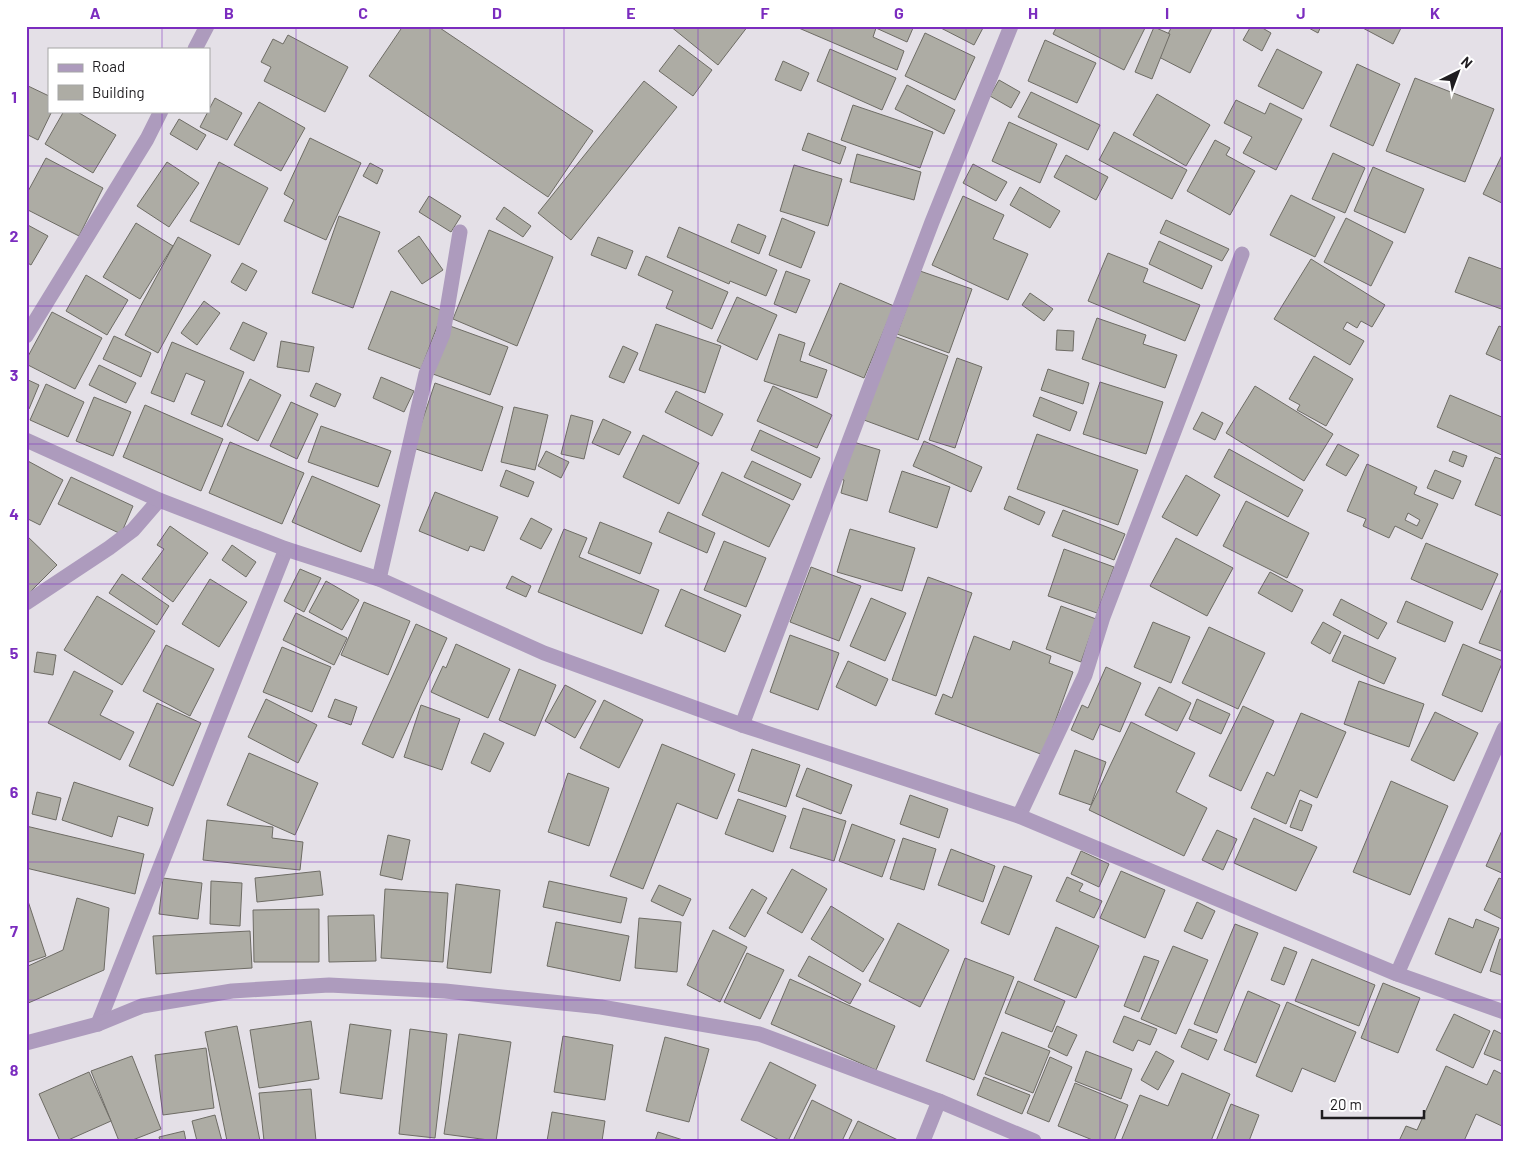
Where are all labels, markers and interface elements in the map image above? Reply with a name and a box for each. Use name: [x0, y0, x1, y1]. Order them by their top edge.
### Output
text: A: [90, 3, 101, 22]
text: B: [224, 3, 234, 22]
text: C: [358, 3, 368, 22]
text: D: [492, 3, 502, 22]
text: E: [626, 3, 636, 22]
text: F: [761, 3, 770, 22]
text: G: [894, 3, 904, 22]
text: H: [1028, 3, 1038, 22]
text: I: [1165, 3, 1169, 22]
text: J: [1296, 3, 1306, 22]
text: K: [1430, 3, 1440, 22]
legend: [48, 48, 210, 112]
north arrow: [1432, 48, 1482, 98]
text: N: [1458, 53, 1476, 71]
text: Road: [92, 57, 125, 75]
text: Building: [92, 83, 145, 101]
text: 1: [11, 87, 17, 106]
text: 2: [10, 226, 19, 245]
text: 3: [10, 365, 18, 384]
text: 4: [9, 504, 19, 523]
text: 5: [10, 643, 19, 662]
text: 6: [10, 782, 19, 801]
text: 7: [10, 921, 18, 940]
text: 8: [10, 1060, 19, 1079]
scale bar: [1322, 1087, 1425, 1119]
text: 20 m: [1330, 1095, 1362, 1113]

